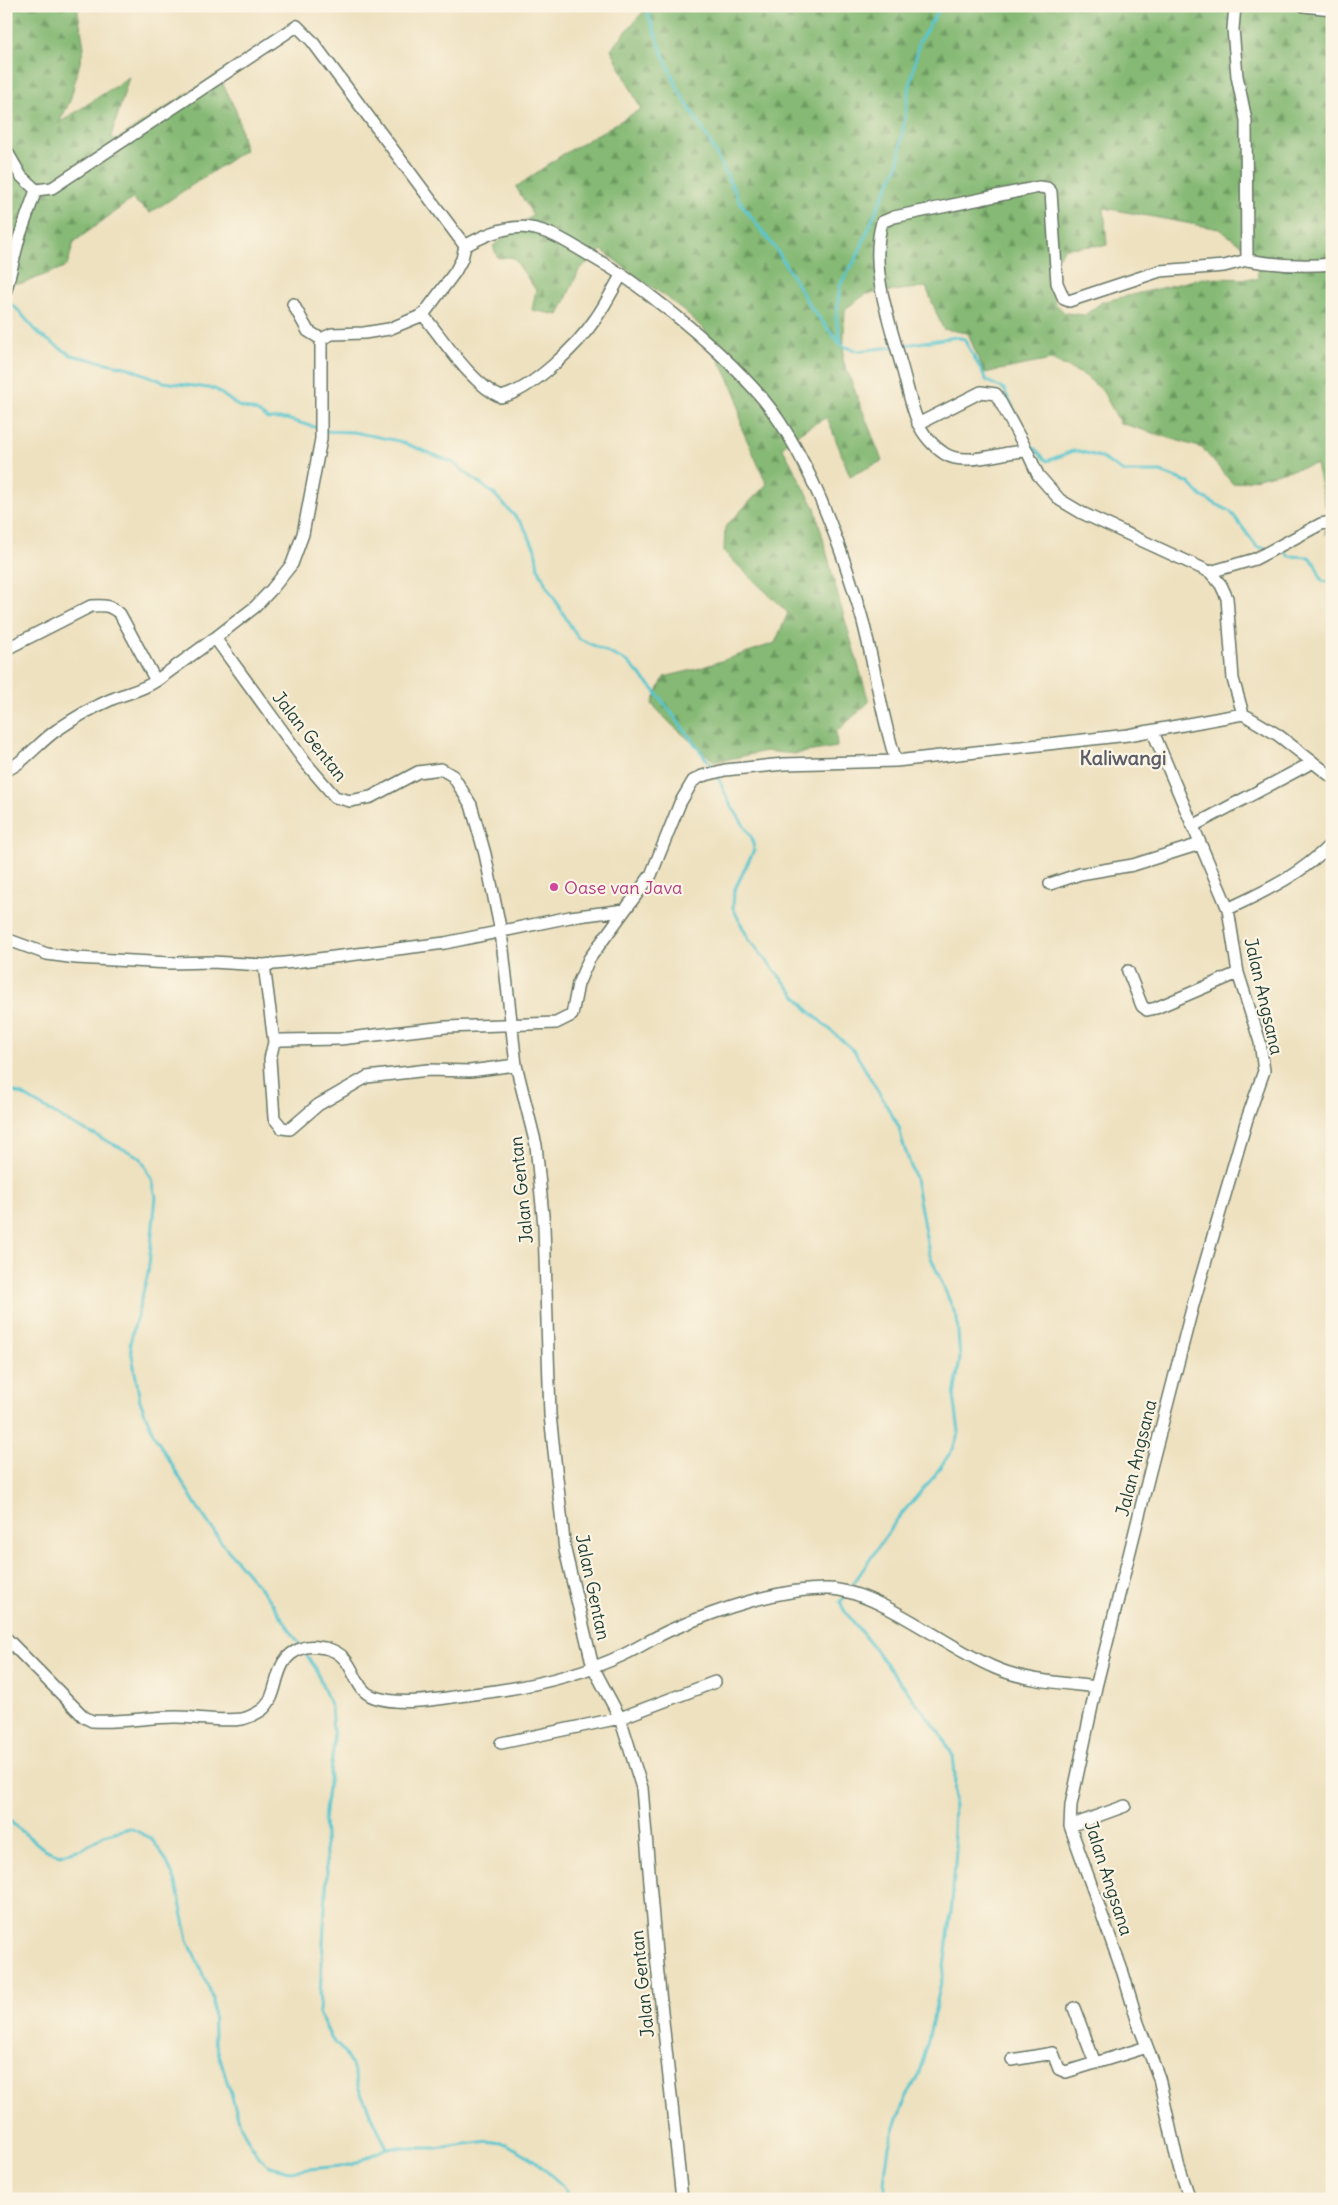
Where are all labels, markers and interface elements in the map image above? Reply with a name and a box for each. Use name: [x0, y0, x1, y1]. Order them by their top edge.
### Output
street label: Jalan Gentan: [268, 686, 352, 786]
district label: Kaliwangi: [1080, 745, 1166, 770]
place label: Oase van Java: [564, 876, 682, 899]
marker: Oase van Java: [548, 881, 560, 893]
street label: Jalan Angsana: [1239, 935, 1289, 1057]
street label: Jalan Gentan: [504, 1135, 538, 1245]
street label: Jalan Angsana: [1110, 1397, 1162, 1519]
street label: Jalan Gentan: [571, 1532, 615, 1642]
street label: Jalan Angsana: [1080, 1818, 1138, 1938]
street label: Jalan Gentan: [625, 1929, 659, 2039]

